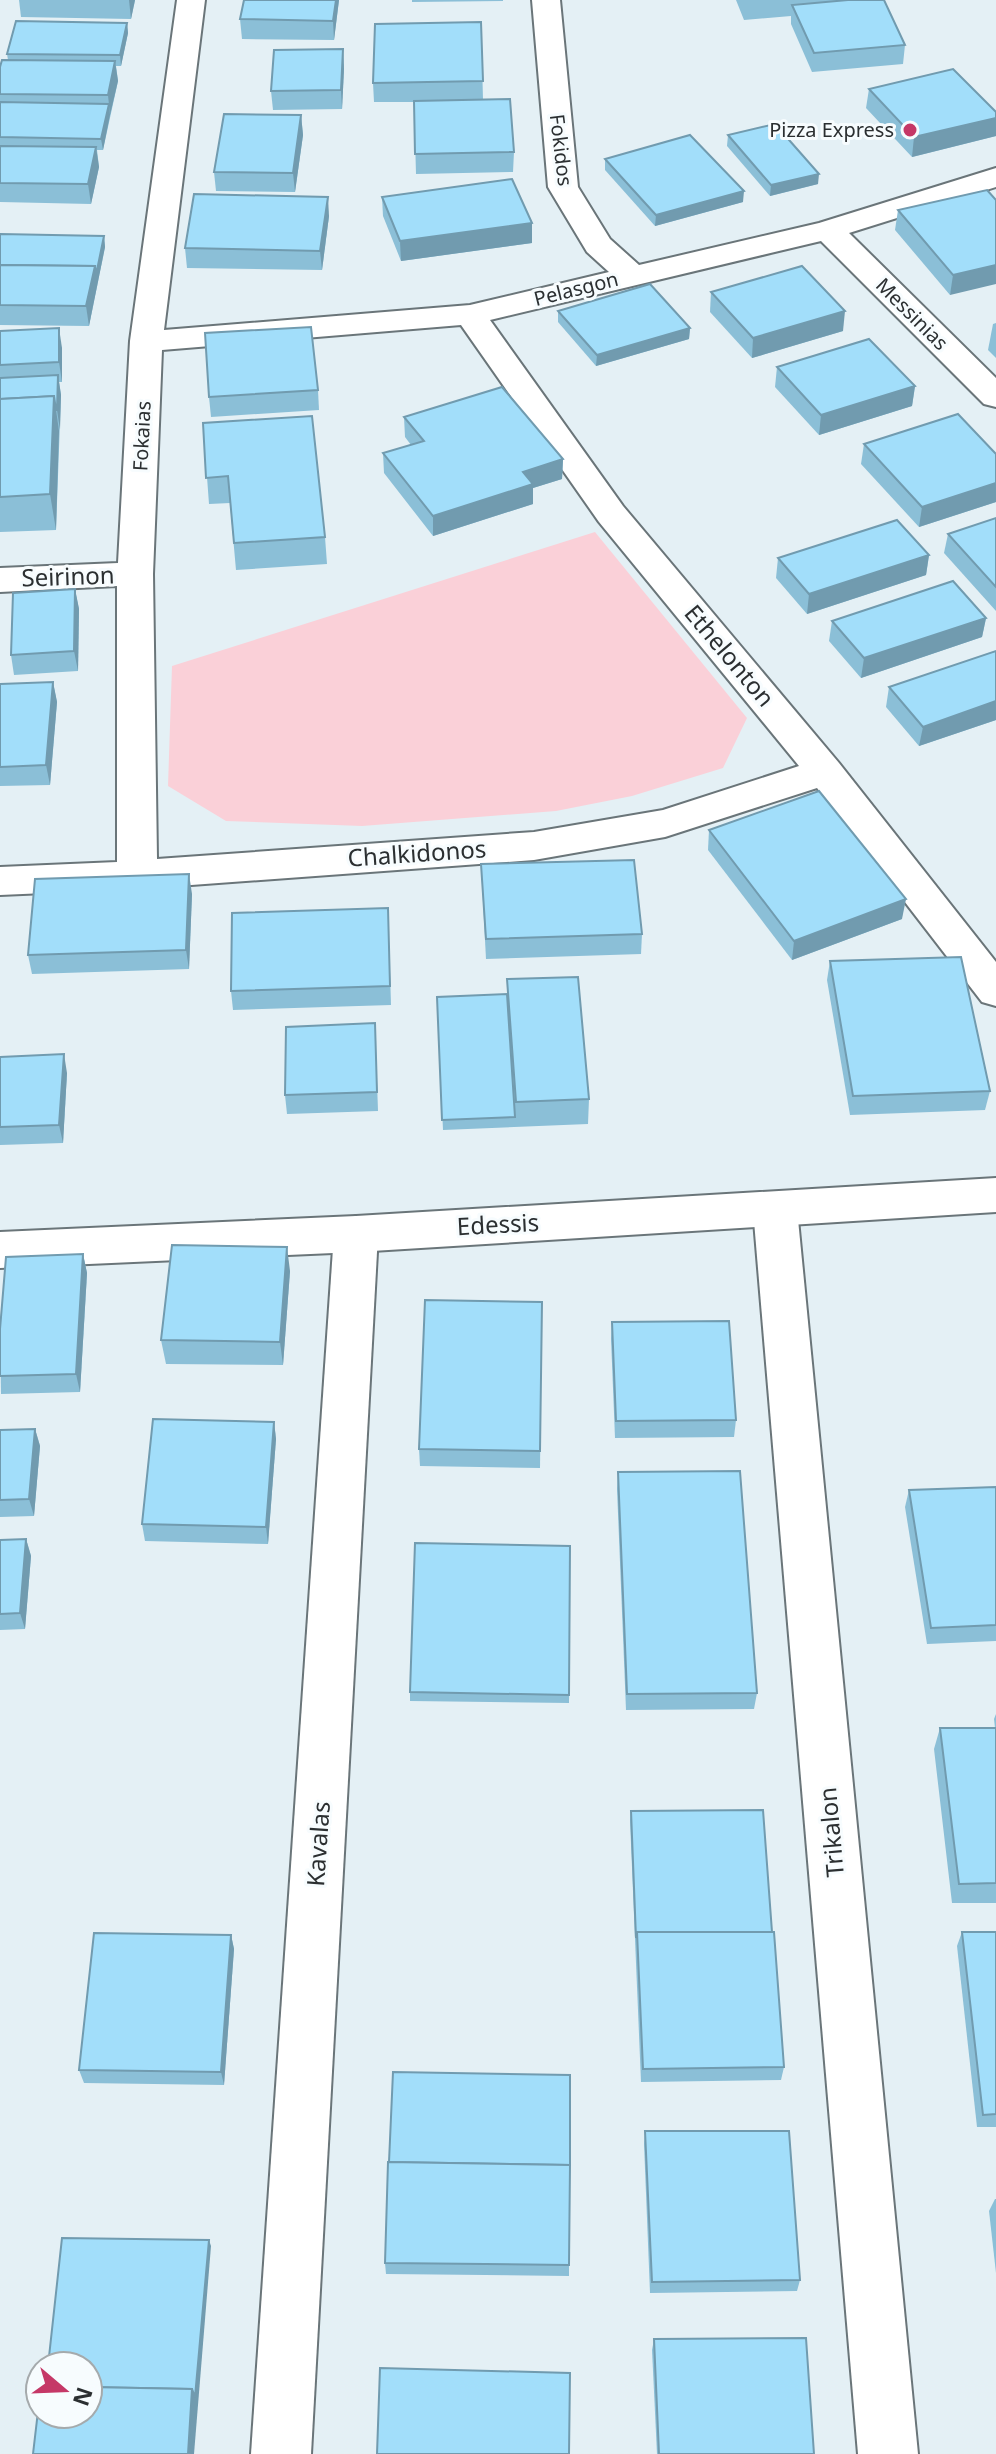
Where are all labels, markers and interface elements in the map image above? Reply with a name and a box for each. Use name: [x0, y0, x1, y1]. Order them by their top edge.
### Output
street label: Fokidos: [544, 112, 579, 187]
place label: Pizza Express: [769, 116, 894, 143]
marker: Pizza Express: [901, 121, 919, 139]
street label: Pelasgon: [531, 265, 621, 312]
street label: Messinias: [870, 272, 954, 356]
street label: Fokaias: [126, 400, 157, 472]
street label: Seirinon: [21, 557, 115, 594]
street label: Ethelonton: [678, 597, 783, 713]
street label: Chalkidonos: [347, 831, 487, 874]
street label: Edessis: [456, 1205, 540, 1242]
street label: Trikalon: [810, 1786, 851, 1878]
street label: Kavalas: [298, 1800, 337, 1888]
north arrow: [24, 2350, 104, 2430]
text: N: [67, 2383, 101, 2410]

